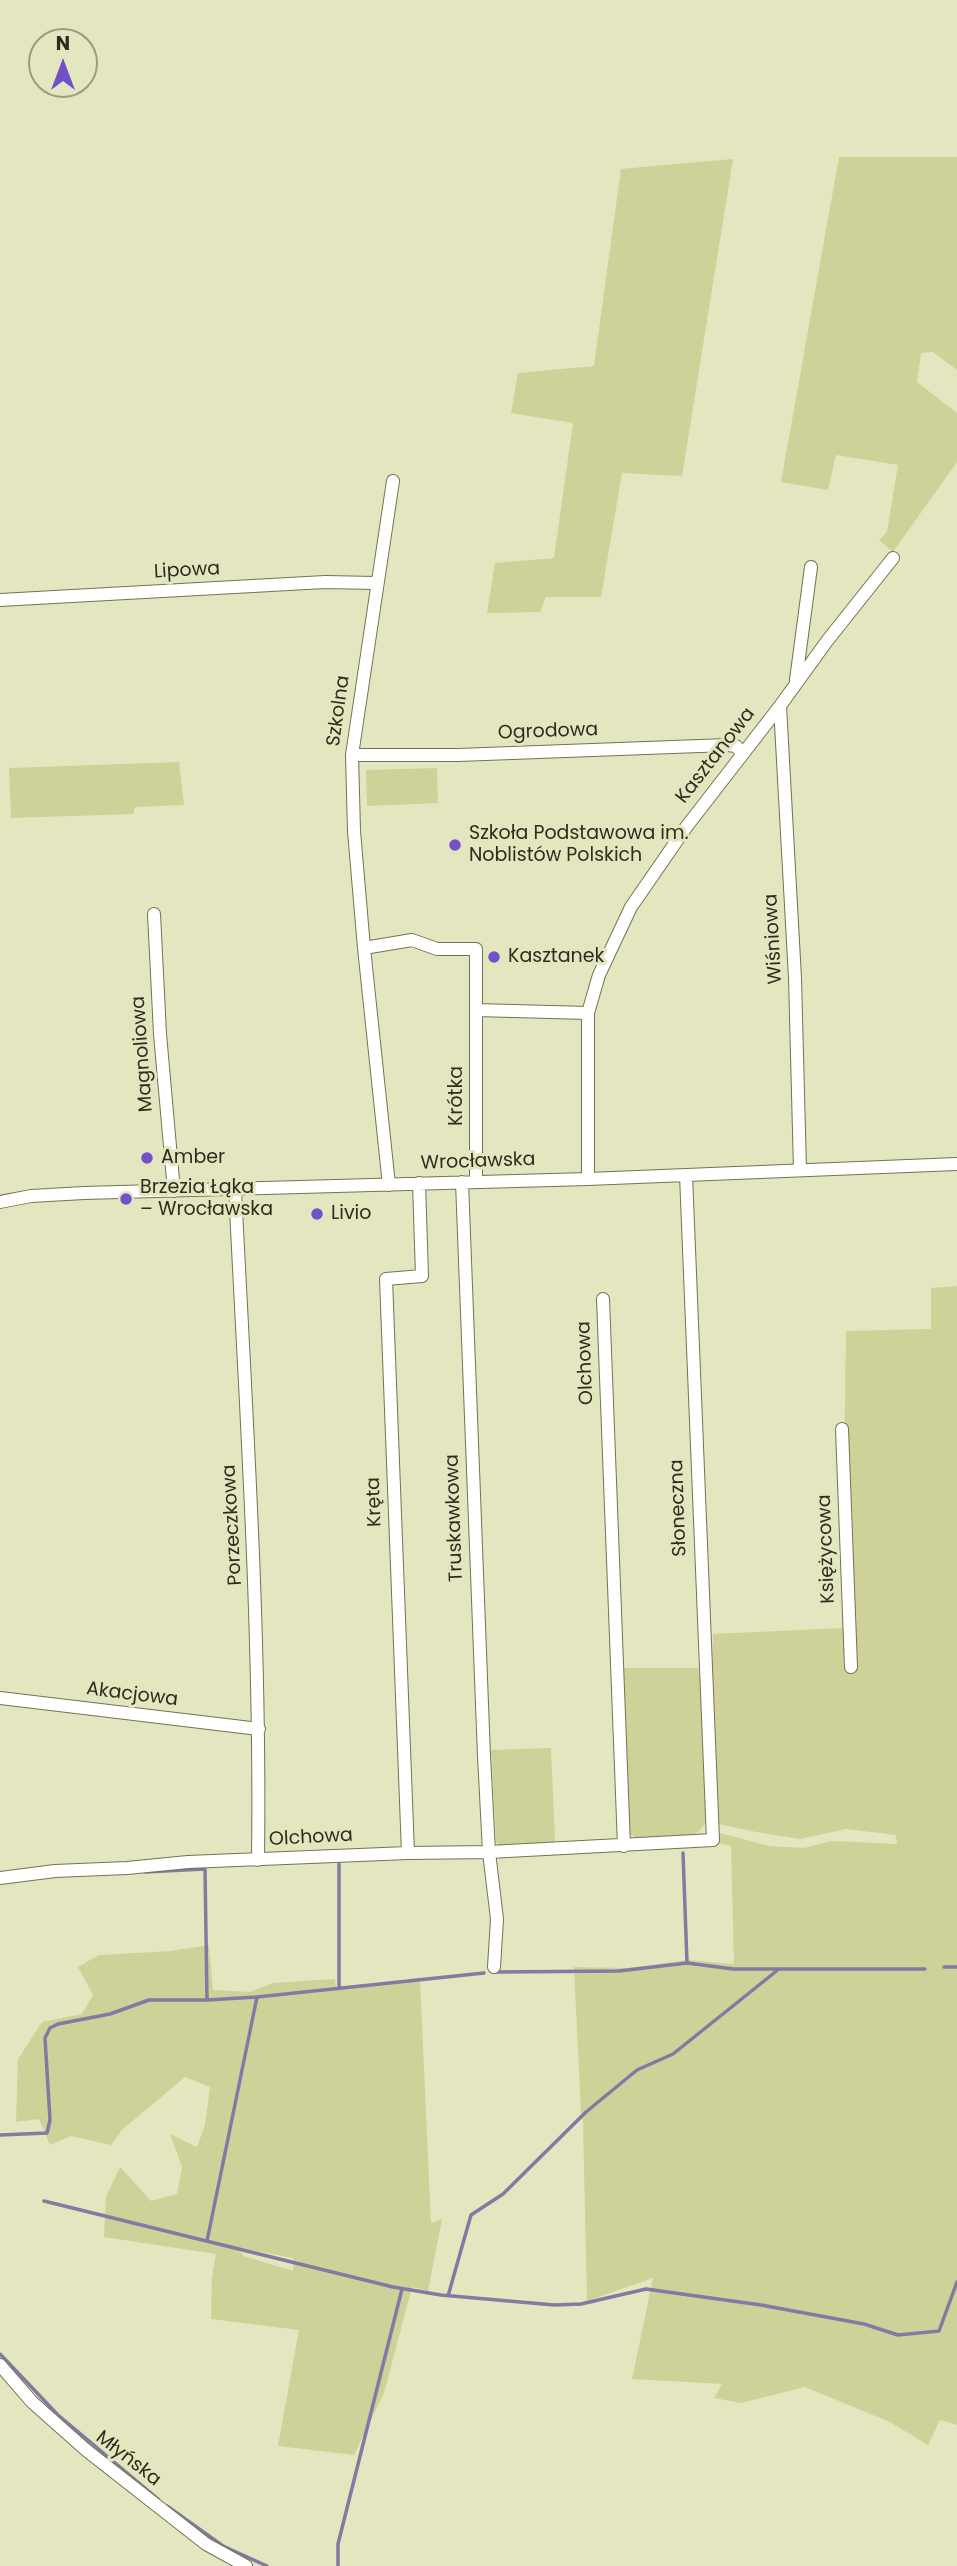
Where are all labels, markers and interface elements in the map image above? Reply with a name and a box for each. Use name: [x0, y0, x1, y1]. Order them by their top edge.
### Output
north arrow: [28, 28, 98, 98]
text: N: [56, 30, 70, 57]
street label: Lipowa: [153, 558, 221, 584]
street label: Szkolna: [323, 674, 355, 748]
street label: Kasztanowa: [672, 704, 760, 808]
street label: Ogrodowa: [497, 719, 599, 745]
place label: Szkoła Podstawowa im. Noblistów Polskich: [469, 823, 689, 867]
marker: Szkoła Podstawowa im. Noblistów Polskich: [447, 837, 463, 853]
street label: Wiśniowa: [760, 893, 788, 985]
place label: Kasztanek: [508, 946, 604, 968]
marker: Kasztanek: [486, 949, 502, 965]
street label: Magnoliowa: [128, 995, 158, 1113]
street label: Krótka: [446, 1066, 468, 1126]
place label: Amber: [161, 1147, 225, 1169]
street label: Wrocławska: [420, 1149, 536, 1175]
marker: Amber: [139, 1150, 155, 1166]
place label: Brzezia Łąka – Wrocławska: [140, 1177, 273, 1221]
marker: Brzezia Łąka – Wrocławska: [118, 1191, 134, 1207]
place label: Livio: [331, 1203, 371, 1225]
marker: Livio: [309, 1206, 325, 1222]
street label: Olchowa: [573, 1321, 599, 1405]
street label: Truskawkowa: [441, 1454, 469, 1582]
street label: Słoneczna: [666, 1459, 692, 1557]
street label: Porzeczkowa: [218, 1464, 248, 1586]
street label: Kręta: [363, 1477, 387, 1527]
street label: Księżycowa: [814, 1494, 840, 1604]
street label: Akacjowa: [85, 1678, 179, 1712]
street label: Olchowa: [269, 1824, 353, 1852]
street label: Młyńska: [91, 2426, 165, 2492]

